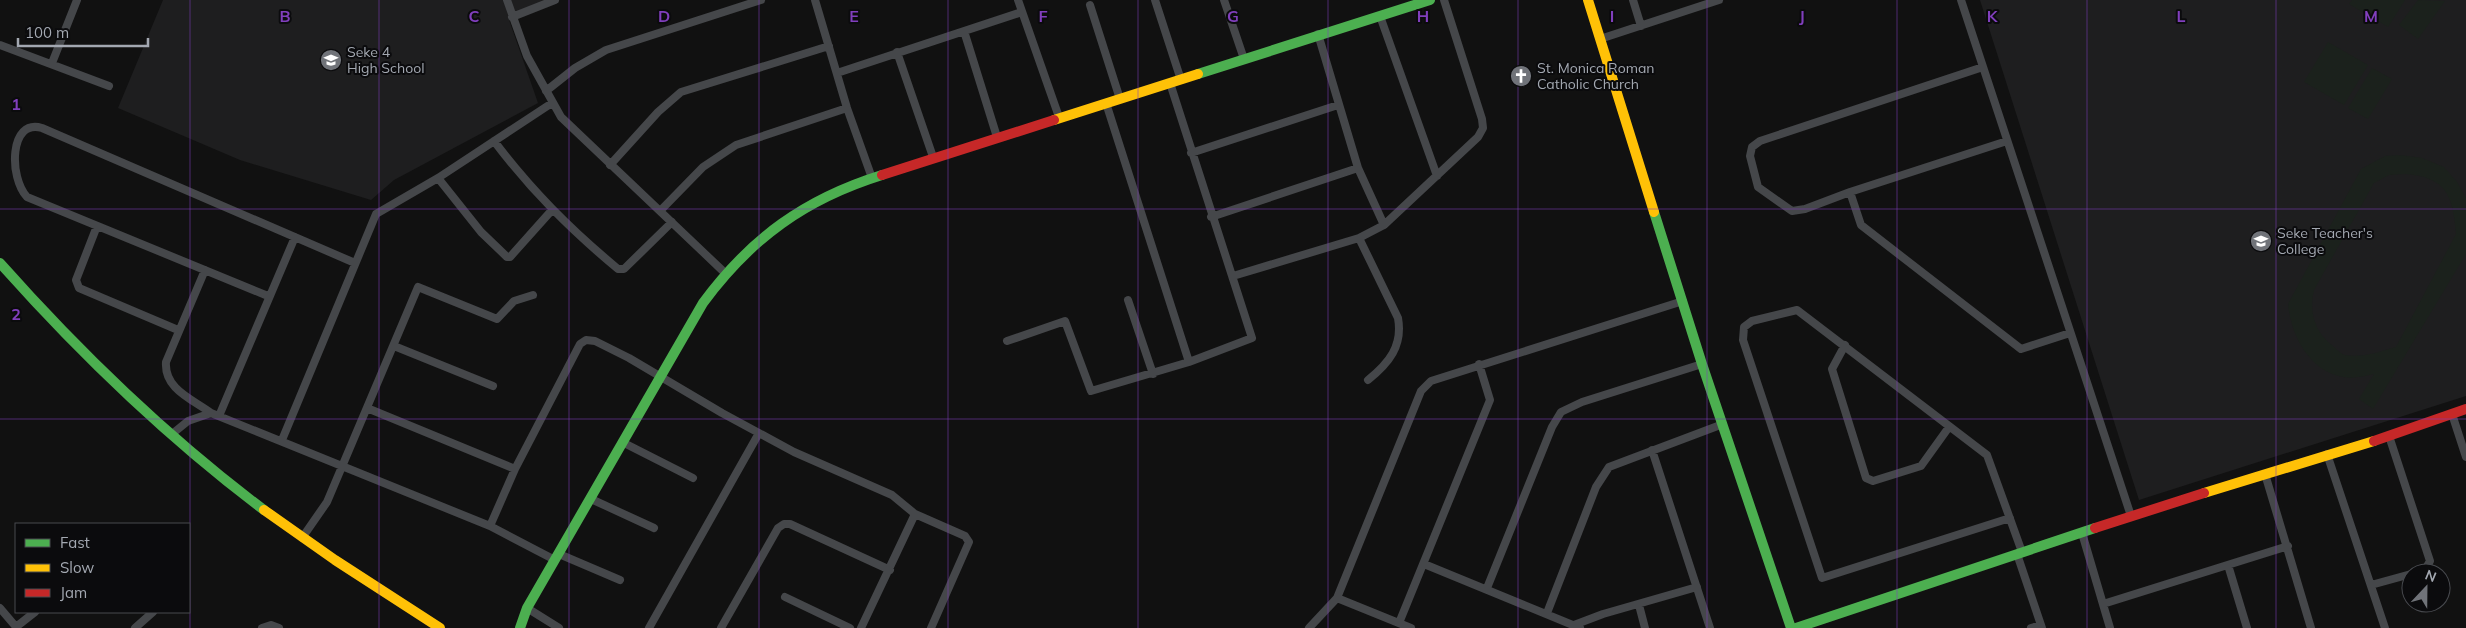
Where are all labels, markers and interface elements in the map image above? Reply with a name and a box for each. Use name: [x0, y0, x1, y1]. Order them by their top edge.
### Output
text: B: [279, 6, 291, 26]
text: C: [469, 6, 480, 26]
text: D: [658, 6, 670, 26]
text: E: [849, 6, 859, 26]
text: F: [1038, 6, 1048, 26]
text: G: [1227, 6, 1239, 26]
text: H: [1417, 6, 1429, 26]
text: I: [1610, 6, 1614, 26]
text: J: [1799, 6, 1805, 26]
text: K: [1987, 6, 1999, 26]
text: L: [2177, 6, 2186, 26]
text: M: [2364, 6, 2378, 26]
scale bar: [18, 15, 148, 47]
text: 100 m: [25, 23, 69, 42]
place label: Seke 4 High School: [347, 43, 425, 77]
school or university icon: Seke 4 High School: [319, 48, 343, 72]
place label: St. Monica Roman Catholic Church: [1537, 59, 1655, 93]
church icon: St. Monica Roman Catholic Church: [1509, 64, 1533, 88]
text: 1: [11, 94, 21, 114]
place label: Seke Teacher's College: [2277, 224, 2373, 258]
school or university icon: Seke Teacher's College: [2249, 229, 2273, 253]
text: 2: [11, 304, 21, 324]
legend: [15, 523, 190, 613]
text: Fast: [60, 533, 90, 552]
text: Slow: [60, 558, 94, 577]
north arrow: [2401, 563, 2451, 613]
text: N: [2423, 566, 2439, 586]
text: Jam: [60, 583, 87, 602]

